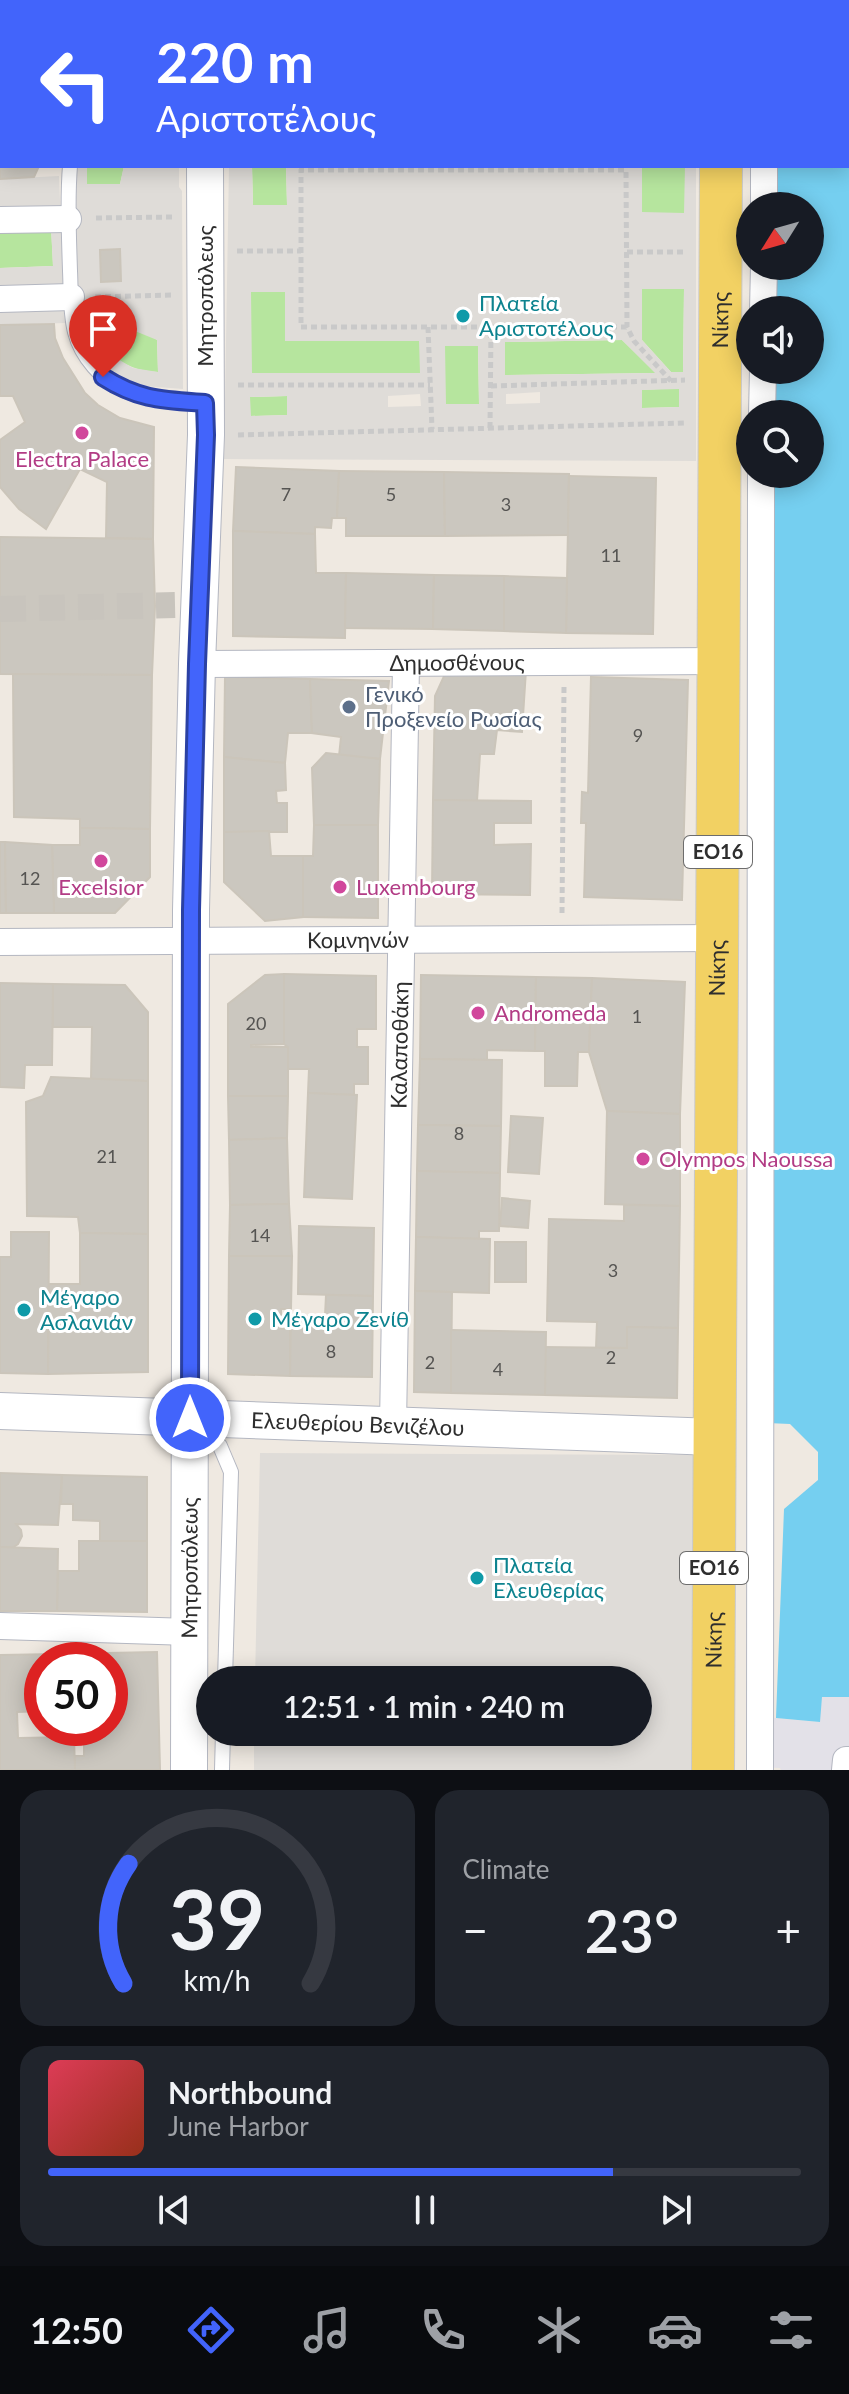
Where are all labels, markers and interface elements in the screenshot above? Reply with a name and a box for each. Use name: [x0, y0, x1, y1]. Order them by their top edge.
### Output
text: 220 m: [156, 28, 314, 95]
icon: left: [24, 32, 128, 136]
text: Αριστοτέλους: [156, 96, 376, 140]
north arrow: [736, 192, 824, 280]
map controls: [736, 192, 824, 488]
street label: Μητροπόλεως: [191, 225, 218, 367]
place label: Πλατεία Αριστοτέλους: [479, 289, 614, 341]
street label: Νίκης: [706, 292, 733, 348]
pin: [69, 295, 137, 377]
button: sound: [736, 296, 824, 384]
icon: arrive: [81, 307, 125, 351]
marker: Πλατεία Αριστοτέλους: [454, 307, 472, 325]
button: search: [736, 400, 824, 488]
marker: Electra Palace: [73, 424, 91, 442]
place label: Electra Palace: [15, 445, 149, 472]
house number: 7: [281, 483, 291, 505]
house number: 5: [386, 483, 396, 505]
house number: 3: [501, 493, 511, 515]
house number: 11: [601, 544, 621, 566]
street label: Δημοσθένους: [389, 648, 525, 676]
place label: Γενικό Προξενείο Ρωσίας: [365, 680, 542, 732]
marker: Γενικό Προξενείο Ρωσίας: [340, 698, 358, 716]
house number: 9: [633, 724, 643, 746]
road number: ΕΟ16: [684, 836, 752, 868]
marker: Excelsior: [92, 852, 110, 870]
house number: 12: [20, 867, 40, 889]
place label: Excelsior: [58, 873, 144, 900]
place label: Luxembourg: [356, 873, 475, 900]
marker: Luxembourg: [331, 878, 349, 896]
street label: Κομνηνών: [307, 926, 409, 953]
street label: Νίκης: [703, 940, 730, 996]
street label: Καλαποθάκη: [384, 981, 414, 1109]
place label: Andromeda: [494, 999, 606, 1026]
marker: Andromeda: [469, 1004, 487, 1022]
house number: 1: [632, 1005, 642, 1027]
house number: 20: [246, 1012, 266, 1034]
house number: 8: [454, 1122, 464, 1144]
house number: 21: [97, 1145, 117, 1167]
place label: Olympos Naoussa: [659, 1145, 833, 1172]
marker: Olympos Naoussa: [634, 1150, 652, 1168]
house number: 14: [250, 1224, 270, 1246]
house number: 3: [608, 1259, 618, 1281]
place label: Μέγαρο Ασλανιάν: [40, 1283, 133, 1335]
marker: Μέγαρο Ασλανιάν: [15, 1301, 33, 1319]
place label: Μέγαρο Ζενίθ: [271, 1305, 409, 1332]
marker: Μέγαρο Ζενίθ: [246, 1310, 264, 1328]
house number: 8: [326, 1340, 336, 1362]
house number: 2: [606, 1346, 616, 1368]
house number: 2: [425, 1351, 435, 1373]
house number: 4: [493, 1358, 503, 1380]
position arrow: [148, 1376, 232, 1460]
street label: Ελευθερίου Βενιζέλου: [251, 1406, 465, 1441]
street label: Μητροπόλεως: [175, 1497, 203, 1639]
place label: Πλατεία Ελευθερίας: [493, 1551, 604, 1603]
road number: ΕΟ16: [680, 1552, 748, 1584]
marker: Πλατεία Ελευθερίας: [468, 1569, 486, 1587]
street label: Νίκης: [700, 1612, 727, 1668]
speed limit sign: 50: [24, 1642, 128, 1746]
text: 12:51 · 1 min · 240 m: [283, 1688, 565, 1724]
text: Climate: [463, 1853, 549, 1885]
text: 39: [169, 1868, 266, 1968]
text: 23°: [585, 1894, 679, 1966]
text: −: [463, 1904, 488, 1956]
text: +: [775, 1904, 801, 1956]
text: km/h: [184, 1963, 251, 1997]
text: Northbound: [168, 2074, 332, 2110]
text: June Harbor: [168, 2110, 309, 2142]
icon: previous: [152, 2188, 196, 2232]
icon: pause: [403, 2188, 447, 2232]
icon: next: [654, 2188, 698, 2232]
icon: directions: [183, 2302, 239, 2358]
icon: music: [299, 2302, 355, 2358]
icon: phone: [415, 2302, 471, 2358]
icon: climate: [531, 2302, 587, 2358]
icon: car: [647, 2302, 703, 2358]
icon: filters: [763, 2302, 819, 2358]
text: 12:50: [30, 2308, 123, 2352]

